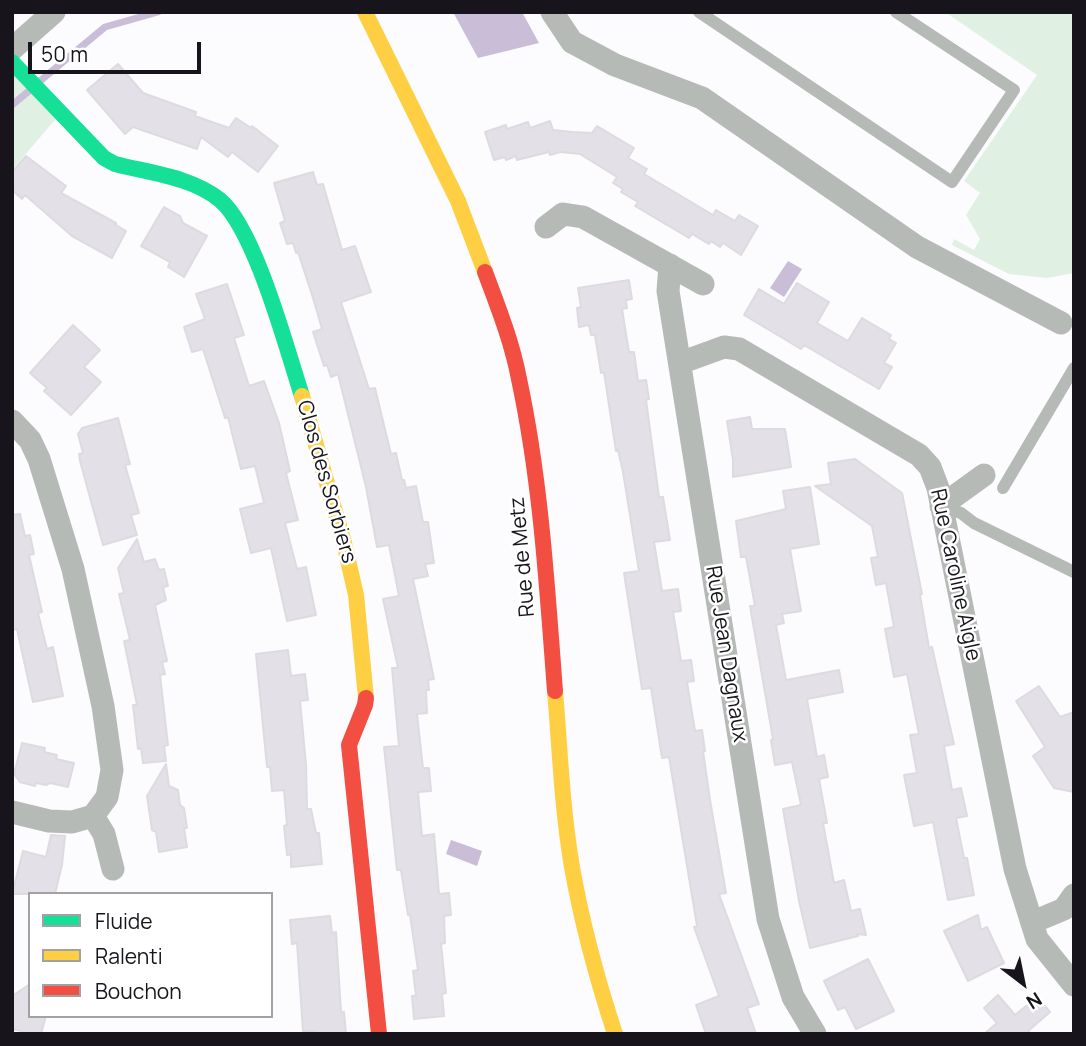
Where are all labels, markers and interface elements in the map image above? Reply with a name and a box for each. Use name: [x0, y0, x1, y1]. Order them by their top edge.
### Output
scale bar: [32, 28, 205, 72]
text: 50 m: [41, 40, 88, 68]
street label: Clos des Sorbiers: [291, 398, 361, 566]
street label: Rue Caroline Aigle: [924, 487, 986, 663]
street label: Rue de Metz: [505, 496, 541, 618]
street label: Rue Jean Dagnaux: [700, 564, 752, 744]
legend: [28, 892, 273, 1018]
text: Fluide: [95, 907, 153, 935]
text: Ralenti: [95, 942, 163, 970]
north arrow: [988, 948, 1058, 1018]
text: Bouchon: [95, 977, 182, 1005]
text: N: [1021, 986, 1047, 1015]

